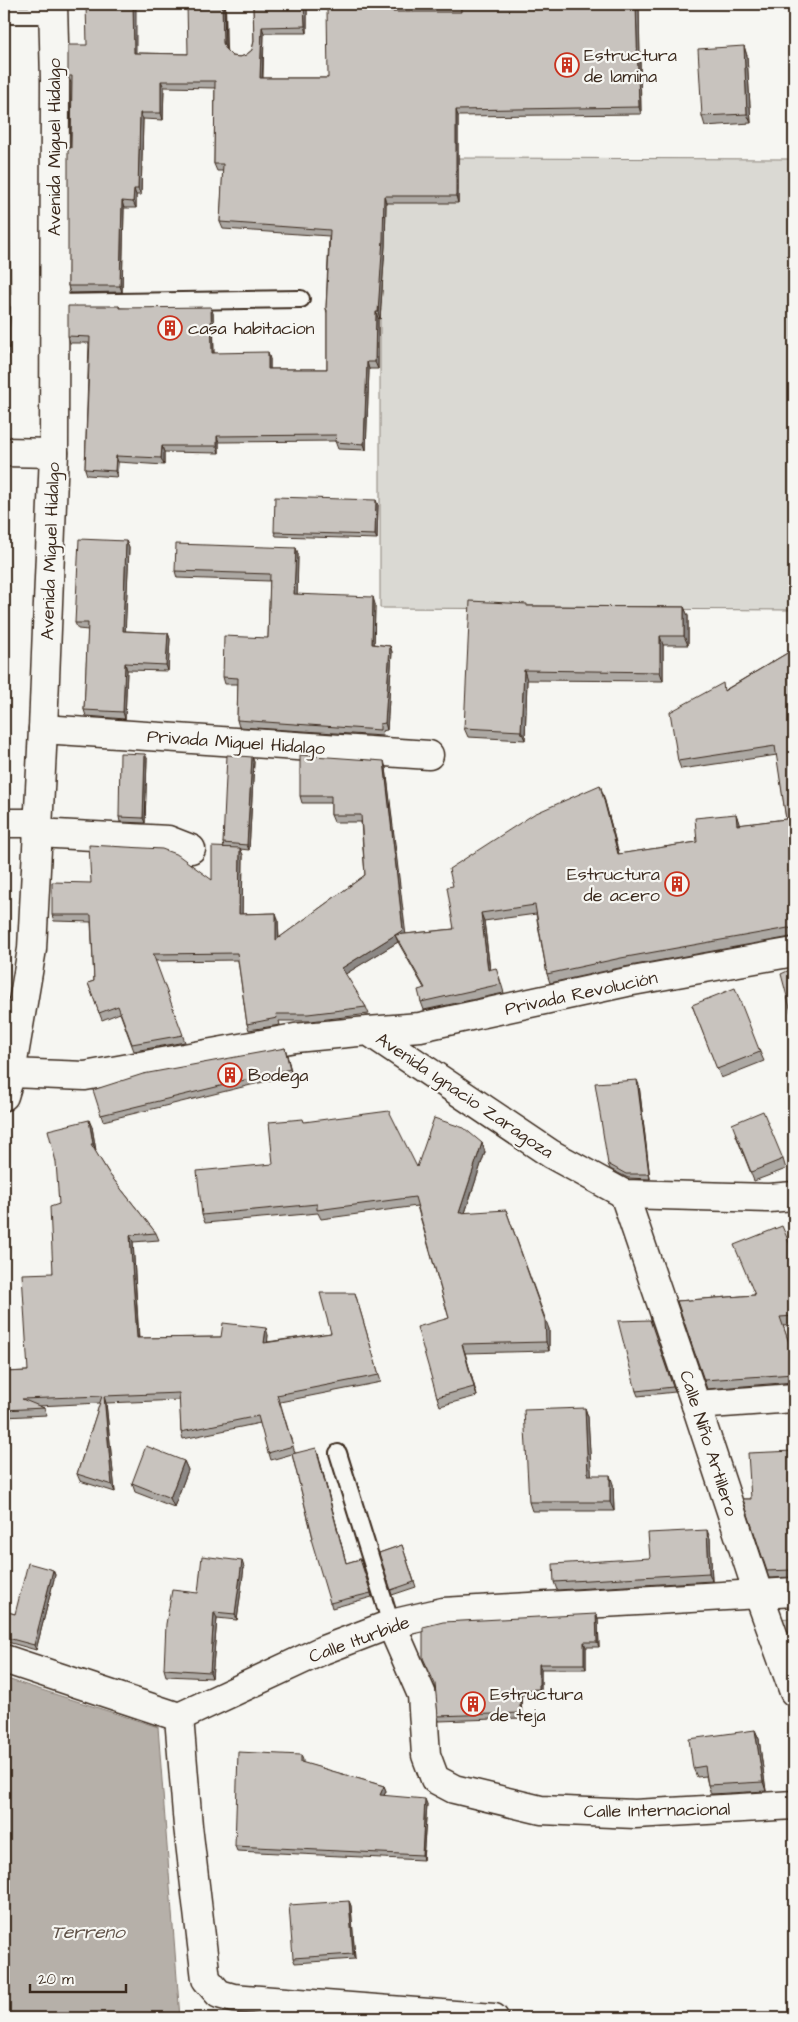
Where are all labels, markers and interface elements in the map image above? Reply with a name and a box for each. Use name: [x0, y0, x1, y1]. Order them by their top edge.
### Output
place label: Estructura de lamina: [584, 43, 677, 89]
building icon: Estructura de lamina: [554, 52, 580, 78]
street label: Avenida Miguel Hidalgo: [42, 58, 68, 236]
building icon: casa habitacion: [157, 315, 183, 341]
place label: casa habitacion: [188, 316, 315, 341]
street label: Avenida Miguel Hidalgo: [35, 462, 67, 640]
street label: Privada Miguel Hidalgo: [146, 724, 326, 762]
place label: Estructura de acero: [567, 862, 660, 908]
building icon: Estructura de acero: [664, 871, 690, 897]
street label: Privada Revolución: [502, 965, 660, 1022]
street label: Avenida Ignacio Zaragoza: [370, 1027, 559, 1165]
building icon: Bodega: [217, 1062, 243, 1088]
place label: Bodega: [248, 1063, 308, 1089]
street label: Calle Niño Artillero: [673, 1367, 744, 1519]
street label: Calle Iturbide: [305, 1610, 413, 1669]
place label: Estructura de teja: [490, 1682, 583, 1728]
building icon: Estructura de teja: [460, 1691, 486, 1717]
street label: Calle Internacional: [584, 1797, 731, 1824]
water label: Terreno: [51, 1919, 126, 1946]
scale bar: [30, 1962, 126, 1994]
text: 20 m: [38, 1969, 74, 1990]

